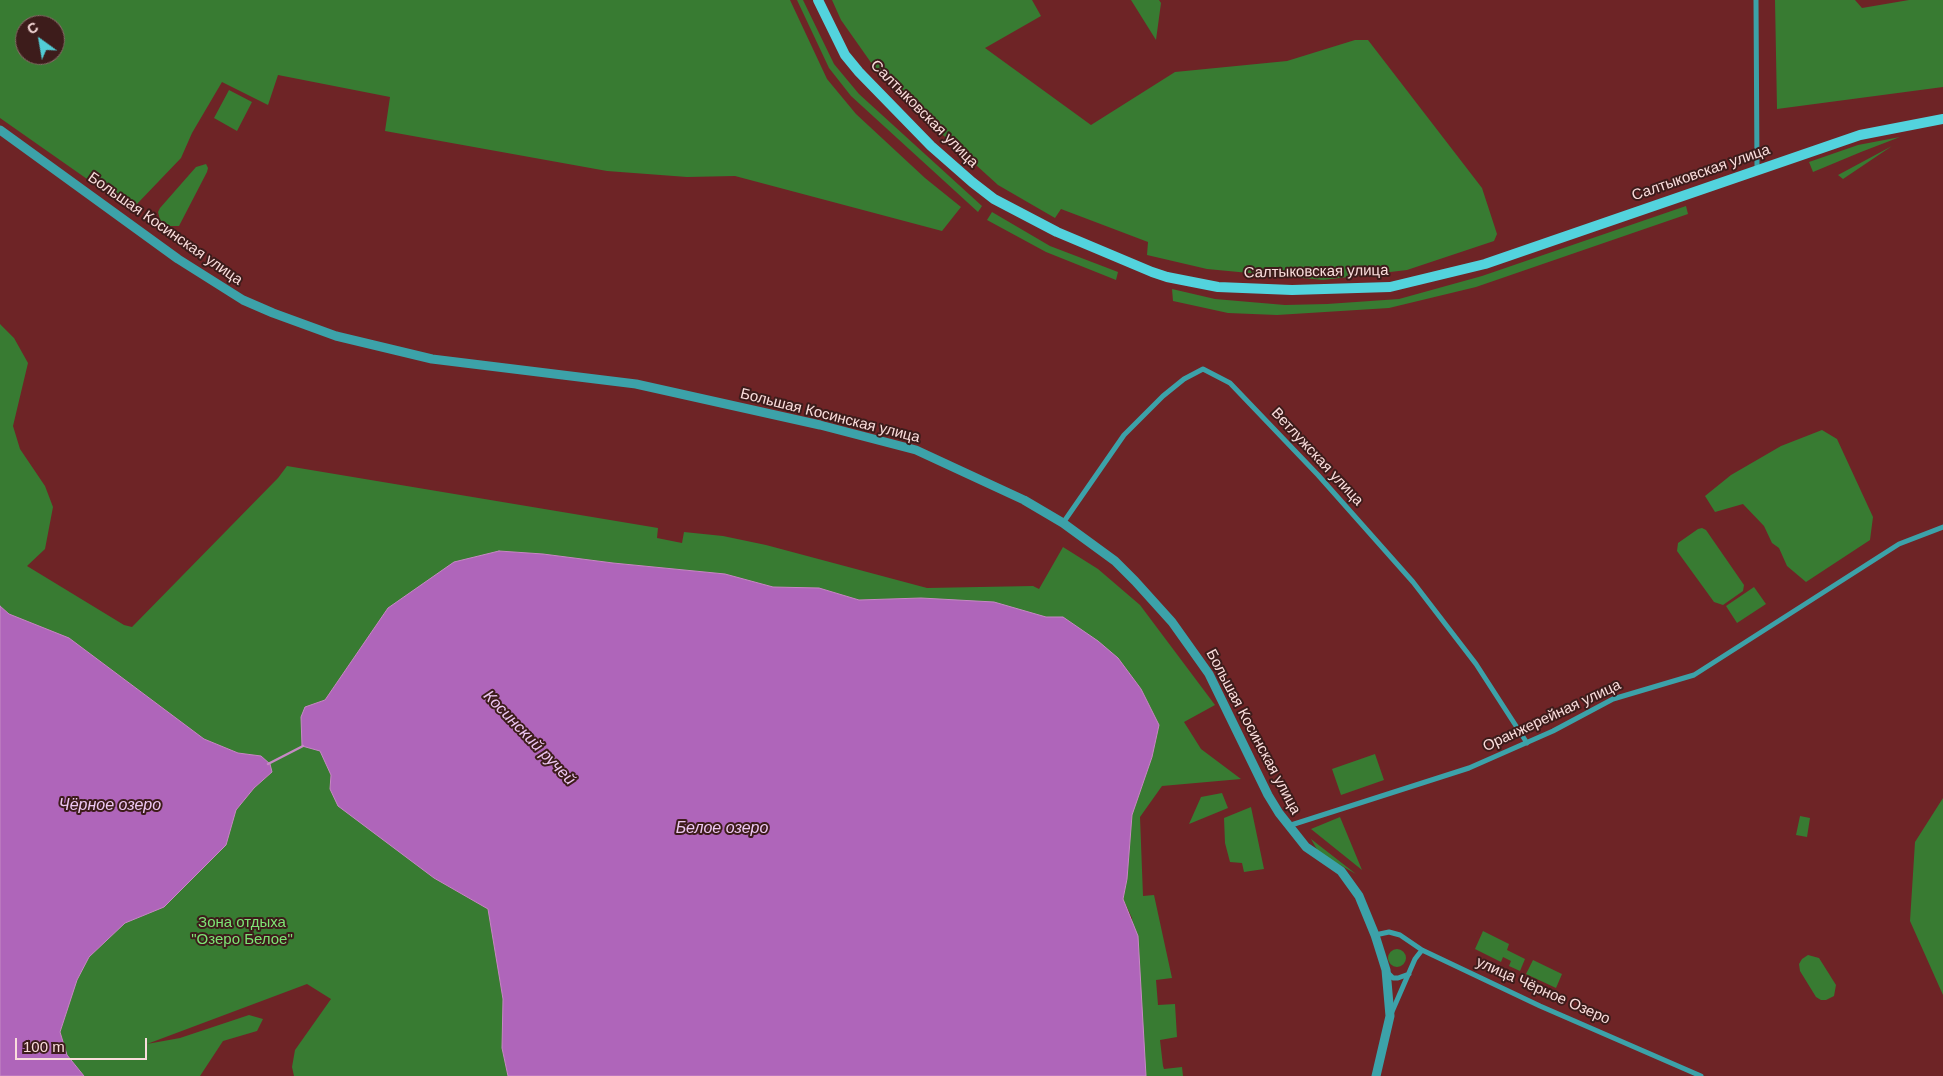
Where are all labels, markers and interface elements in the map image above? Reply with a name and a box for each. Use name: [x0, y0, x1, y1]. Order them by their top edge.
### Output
north arrow: [15, 15, 65, 65]
text: С: [24, 19, 41, 38]
street label: Салтыковская улица: [866, 56, 982, 172]
street label: Салтыковская улица: [1630, 141, 1772, 205]
street label: Большая Косинская улица: [84, 169, 246, 289]
street label: Салтыковская улица: [1243, 262, 1389, 282]
street label: Большая Косинская улица: [738, 385, 922, 447]
street label: Ветлужская улица: [1267, 404, 1367, 510]
street label: Большая Косинская улица: [1202, 646, 1304, 818]
street label: Оранжерейная улица: [1480, 676, 1624, 756]
water label: Косинский ручей: [479, 687, 579, 789]
water label: Чёрное озеро: [59, 796, 161, 816]
water label: Белое озеро: [676, 819, 768, 839]
park label: Зона отдыха "Озеро Белое": [191, 914, 293, 949]
street label: улица Чёрное Озеро: [1473, 953, 1613, 1029]
scale bar: [18, 1028, 150, 1060]
text: 100 m: [23, 1038, 65, 1055]

